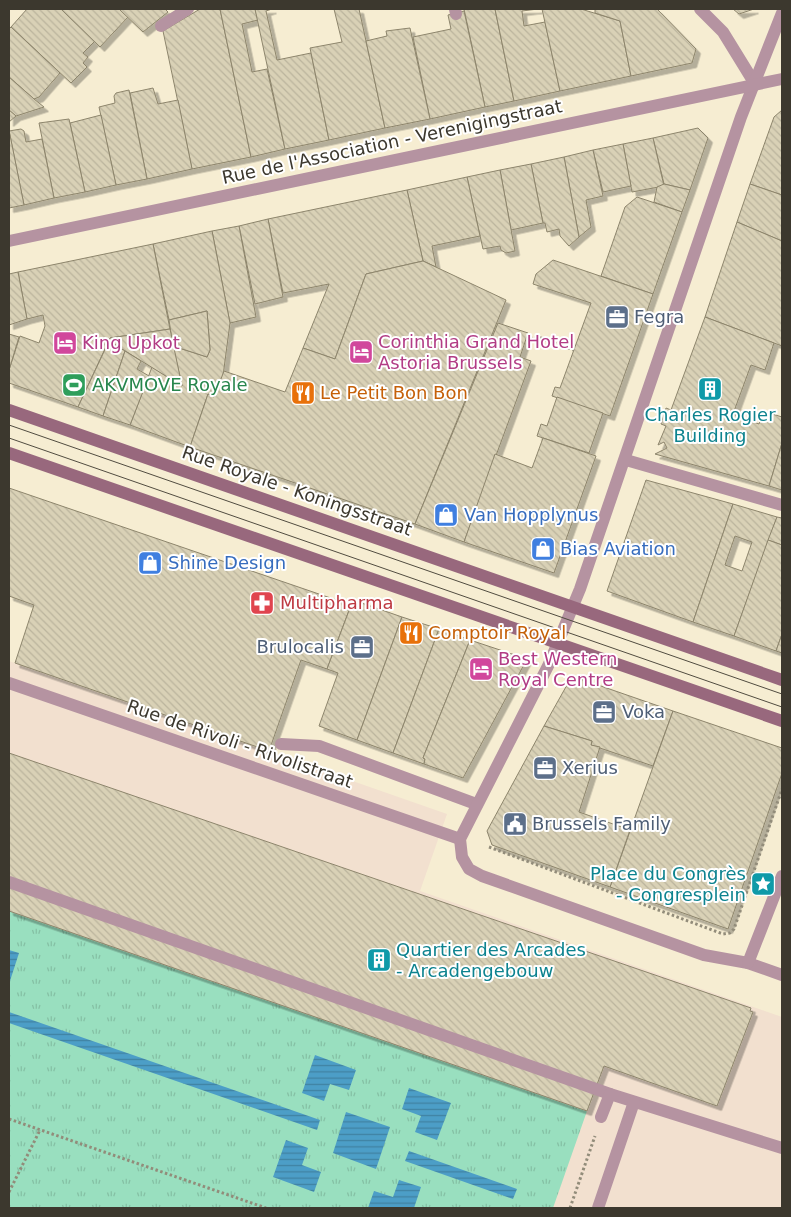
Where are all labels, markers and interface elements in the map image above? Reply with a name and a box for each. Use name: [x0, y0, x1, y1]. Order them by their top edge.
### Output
street label: Rue de l'Association - Verenigingstraat: [220, 95, 564, 188]
office icon: Fegra: [604, 304, 630, 330]
place label: Fegra: [634, 306, 684, 327]
hotel icon: King Upkot: [52, 330, 78, 356]
place label: Corinthia Grand Hotel Astoria Brussels: [378, 331, 574, 373]
place label: King Upkot: [82, 332, 180, 353]
hotel icon: Corinthia Grand Hotel Astoria Brussels: [348, 339, 374, 365]
sports icon: AKVMOVE Royale: [61, 372, 87, 398]
place label: AKVMOVE Royale: [92, 374, 248, 395]
building icon: Charles Rogier Building: [697, 376, 723, 402]
restaurant icon: Le Petit Bon Bon: [290, 380, 316, 406]
place label: Le Petit Bon Bon: [320, 382, 468, 403]
place label: Charles Rogier Building: [644, 404, 776, 446]
street label: Rue Royale - Koningsstraat: [179, 441, 415, 540]
shop icon: Van Hopplynus: [433, 502, 459, 528]
place label: Van Hopplynus: [464, 504, 598, 525]
shop icon: Bias Aviation: [530, 536, 556, 562]
place label: Bias Aviation: [560, 538, 676, 559]
shop icon: Shine Design: [137, 550, 163, 576]
place label: Shine Design: [168, 552, 286, 573]
pharmacy icon: Multipharma: [249, 590, 275, 616]
place label: Multipharma: [280, 592, 394, 613]
restaurant icon: Comptoir Royal: [398, 620, 424, 646]
place label: Comptoir Royal: [428, 622, 566, 643]
office icon: Brulocalis: [349, 634, 375, 660]
place label: Brulocalis: [257, 636, 344, 657]
place label: Best Western Royal Centre: [498, 648, 617, 690]
hotel icon: Best Western Royal Centre: [468, 656, 494, 682]
street label: Rue de Rivoli - Rivolistraat: [125, 695, 356, 792]
office icon: Voka: [591, 699, 617, 725]
place label: Voka: [622, 701, 665, 722]
office icon: Xerius: [532, 755, 558, 781]
place label: Xerius: [562, 757, 618, 778]
public building icon: Brussels Family: [502, 811, 528, 837]
place label: Brussels Family: [532, 813, 671, 834]
place label: Place du Congrès - Congresplein: [590, 863, 746, 905]
place icon: Place du Congrès - Congresplein: [750, 871, 776, 897]
place label: Quartier des Arcades - Arcadengebouw: [396, 939, 586, 981]
building icon: Quartier des Arcades - Arcadengebouw: [366, 947, 392, 973]

